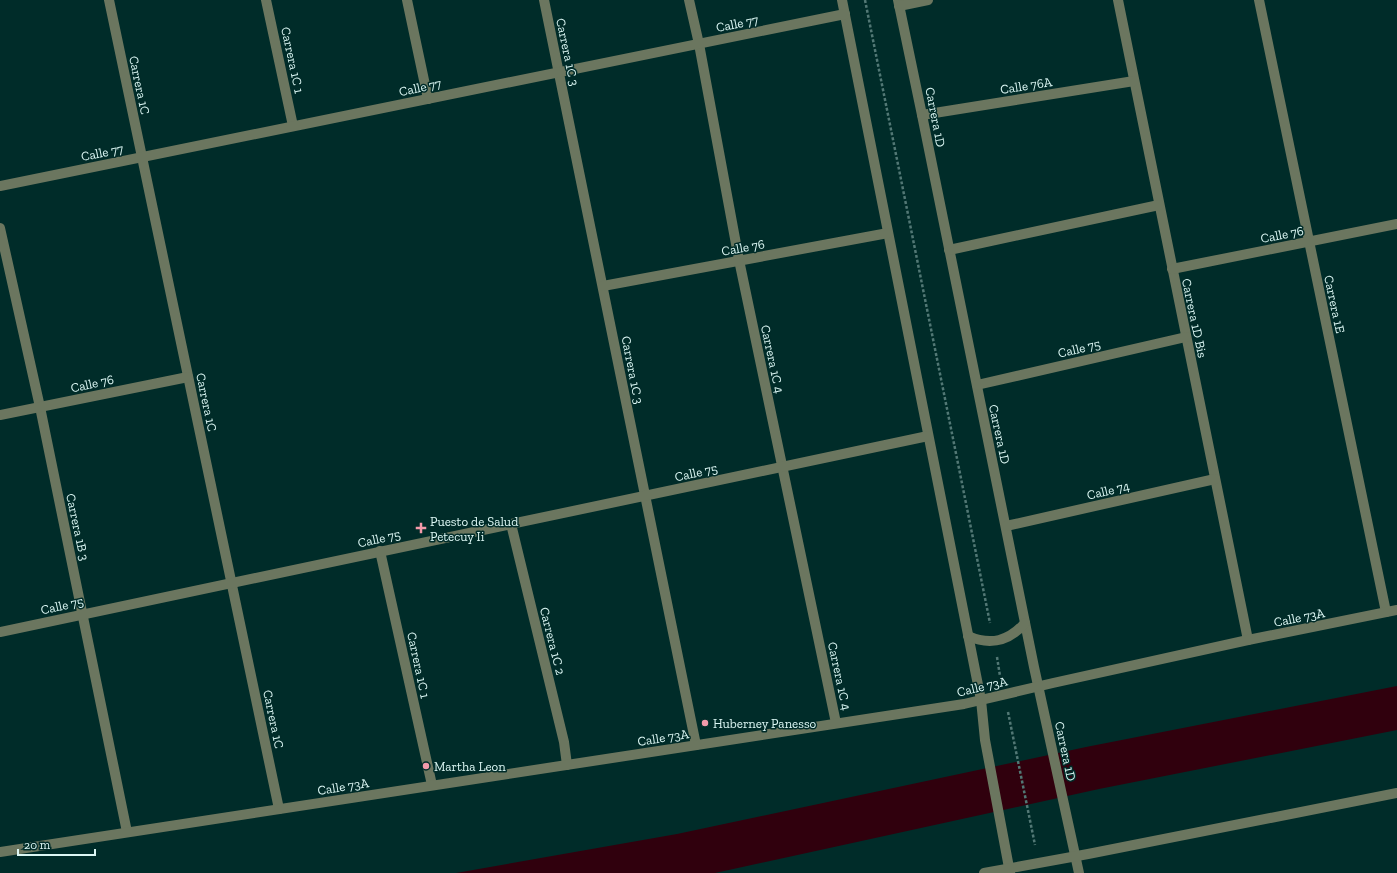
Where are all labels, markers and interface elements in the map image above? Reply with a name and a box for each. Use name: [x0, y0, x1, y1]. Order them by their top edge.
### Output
street label: Calle 77: [715, 12, 760, 35]
street label: Carrera 1C 3: [553, 17, 582, 87]
street label: Carrera 1C 1: [278, 25, 307, 95]
street label: Carrera 1C: [126, 54, 153, 116]
street label: Calle 76A: [999, 74, 1054, 97]
street label: Calle 77: [398, 76, 443, 99]
street label: Carrera 1D: [922, 86, 949, 148]
street label: Calle 77: [80, 141, 125, 164]
street label: Calle 76: [1259, 223, 1305, 246]
street label: Calle 76: [720, 236, 766, 259]
street label: Carrera 1E: [1321, 274, 1348, 335]
street label: Carrera 1D Bis: [1179, 277, 1210, 359]
street label: Carrera 1C 4: [758, 324, 787, 395]
street label: Carrera 1C 3: [619, 335, 646, 405]
street label: Calle 75: [1056, 336, 1102, 361]
street label: Carrera 1C: [193, 371, 220, 433]
street label: Calle 76: [69, 372, 115, 395]
street label: Carrera 1D: [986, 403, 1013, 465]
street label: Calle 75: [673, 461, 719, 484]
street label: Calle 74: [1085, 478, 1131, 503]
street label: Carrera 1B 3: [63, 492, 92, 562]
place label: Puesto de Salud Petecuy Ii: [430, 514, 518, 544]
marker: Puesto de Salud Petecuy Ii: [415, 522, 427, 534]
street label: Calle 75: [356, 527, 402, 550]
street label: Calle 75: [39, 594, 85, 617]
street label: Calle 73A: [1272, 605, 1326, 630]
street label: Carrera 1C 2: [537, 606, 568, 677]
street label: Carrera 1C 1: [404, 630, 433, 700]
street label: Carrera 1C 4: [825, 641, 854, 712]
street label: Calle 73A: [955, 673, 1009, 700]
street label: Carrera 1C: [260, 688, 287, 750]
place label: Huberney Panesso: [713, 716, 817, 731]
marker: Huberney Panesso: [700, 718, 710, 728]
street label: Carrera 1D: [1052, 720, 1079, 782]
street label: Calle 73A: [636, 726, 690, 749]
place label: Martha Leon: [434, 759, 506, 774]
marker: Martha Leon: [421, 761, 431, 771]
street label: Calle 73A: [316, 775, 370, 798]
scale bar: [18, 831, 95, 857]
text: 20 m: [24, 838, 51, 852]

